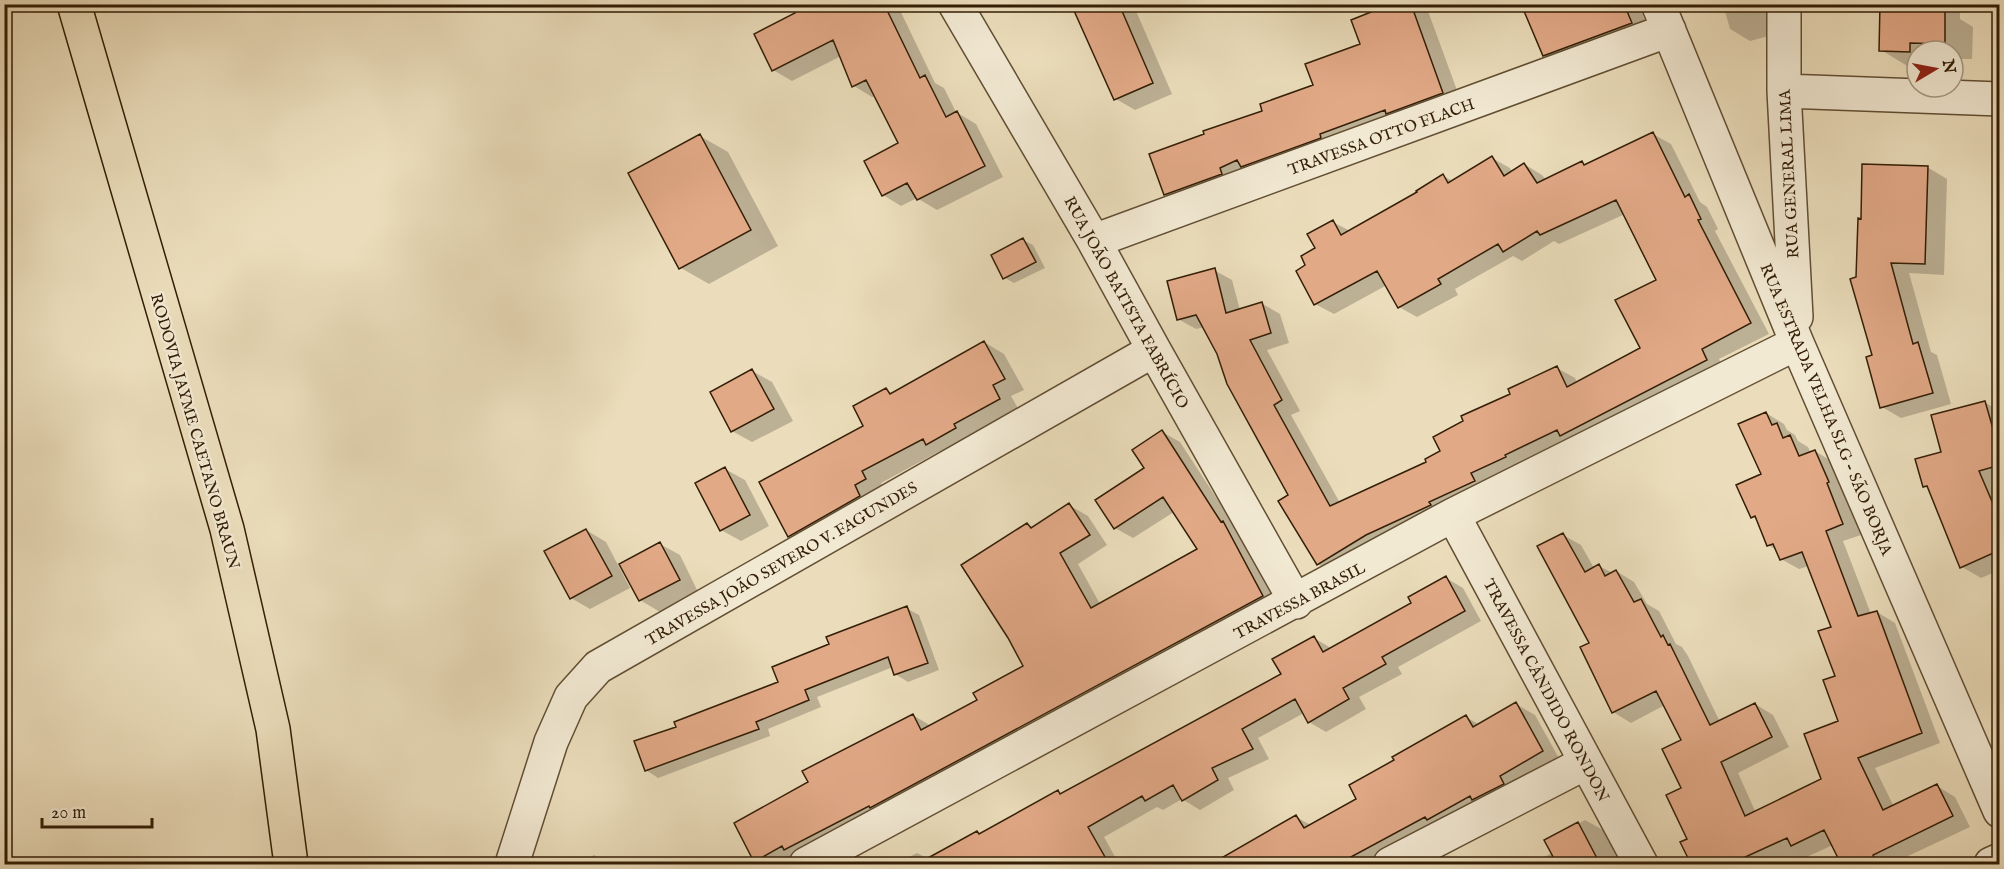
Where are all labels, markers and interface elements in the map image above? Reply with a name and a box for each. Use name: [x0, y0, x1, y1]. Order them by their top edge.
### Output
north arrow: [1905, 39, 1965, 99]
text: N: [1937, 57, 1959, 75]
street label: RUA GENERAL LIMA: [1776, 88, 1804, 259]
street label: TRAVESSA OTTO FLACH: [1286, 95, 1478, 181]
street label: RUA JOÃO BATISTA FABRÍCIO: [1058, 192, 1194, 413]
street label: RUA ESTRADA VELHA SLG - SÃO BORJA: [1754, 260, 1898, 560]
street label: RODOVIA JAYME CAETANO BRAUN: [145, 291, 243, 572]
street label: TRAVESSA JOÃO SEVERO V. FAGUNDES: [641, 477, 922, 651]
street label: TRAVESSA BRASIL: [1231, 558, 1370, 645]
street label: TRAVESSA CÂNDIDO RONDON: [1478, 575, 1615, 806]
scale bar: [42, 791, 152, 829]
text: 20 m: [51, 802, 86, 825]

